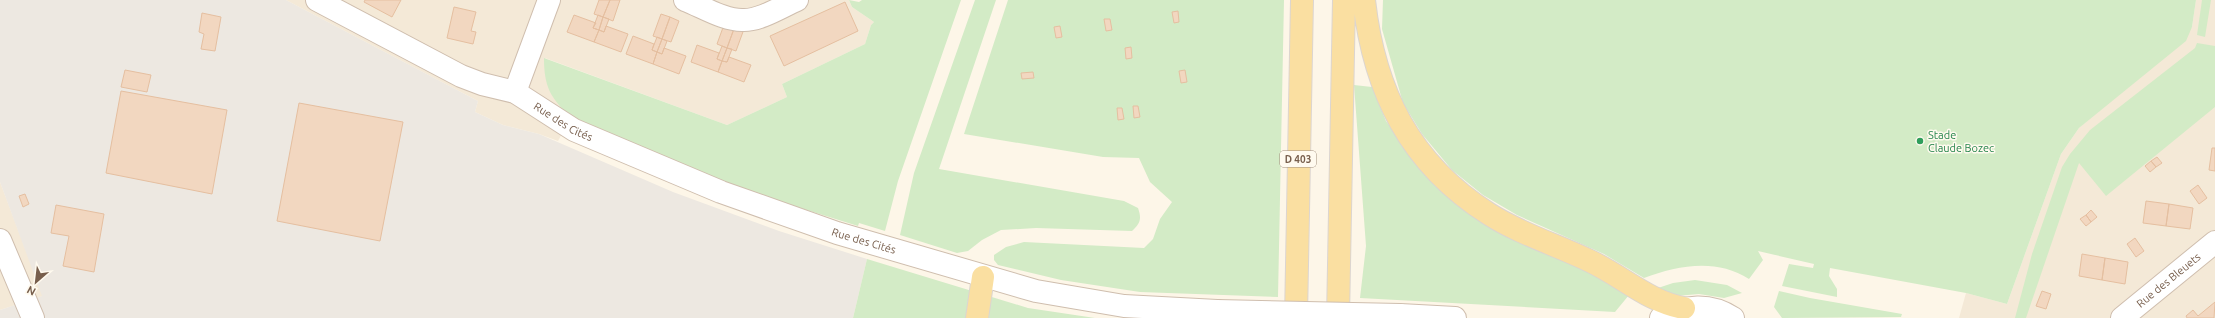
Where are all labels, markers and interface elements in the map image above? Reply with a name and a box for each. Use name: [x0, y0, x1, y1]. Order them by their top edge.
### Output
street label: Rue des Cités: [532, 100, 595, 143]
place label: Stade Claude Bozec: [1928, 129, 1994, 154]
marker: Stade Claude Bozec: [1915, 136, 1925, 146]
road number: D 403: [1280, 151, 1316, 167]
street label: Rue des Cités: [830, 226, 898, 256]
street label: Rue des Bleuets: [2134, 250, 2203, 310]
north arrow: [16, 262, 56, 302]
text: N: [25, 284, 38, 298]

